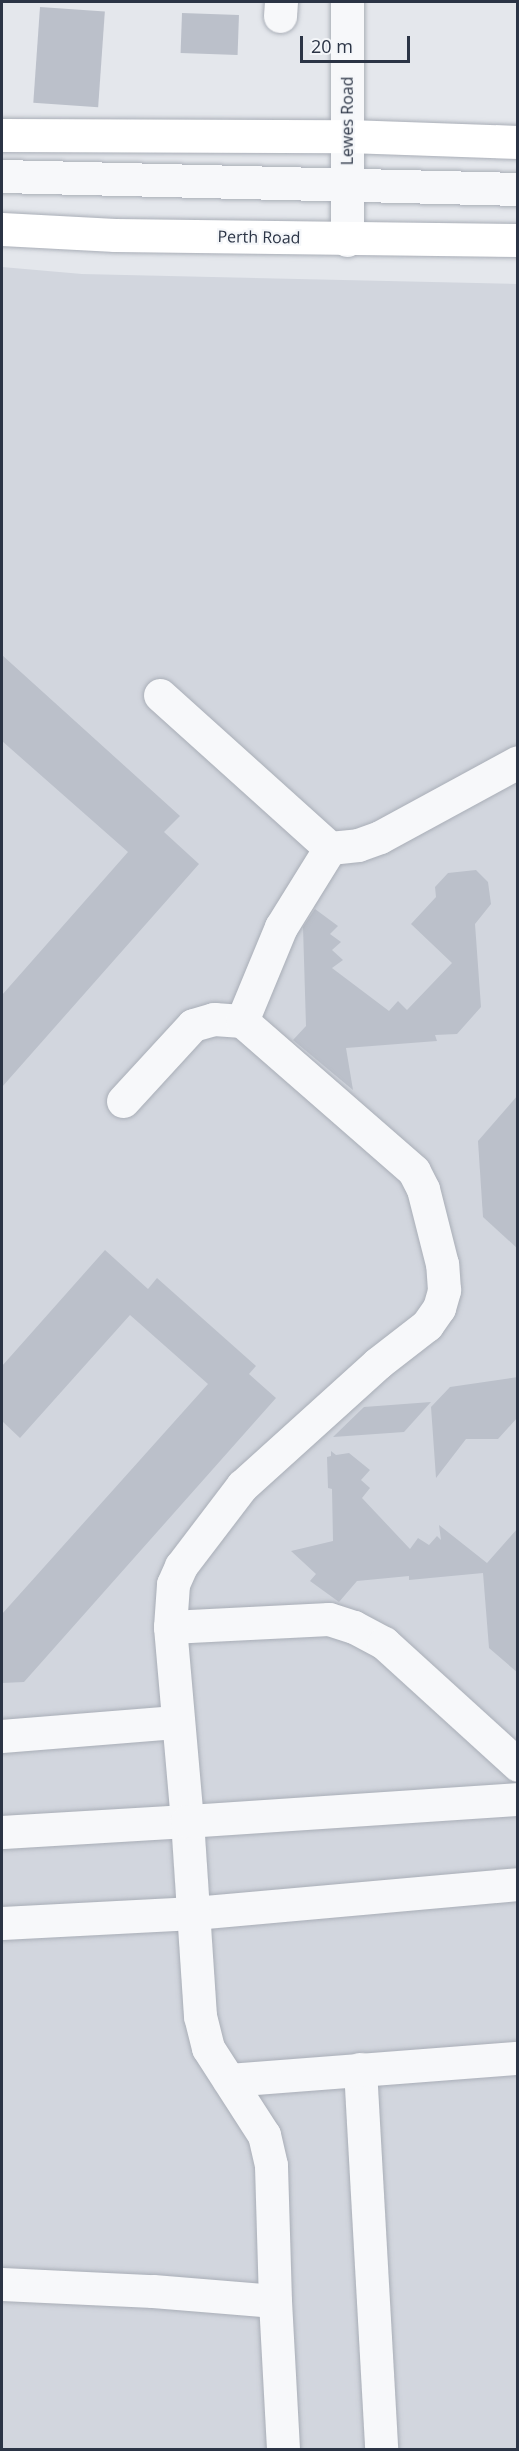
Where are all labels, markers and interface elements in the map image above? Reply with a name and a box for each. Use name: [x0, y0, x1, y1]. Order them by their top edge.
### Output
scale bar: [303, 24, 412, 62]
text: 20 m: [311, 34, 353, 58]
street label: Lewes Road: [337, 77, 357, 165]
street label: Perth Road: [217, 227, 301, 247]

